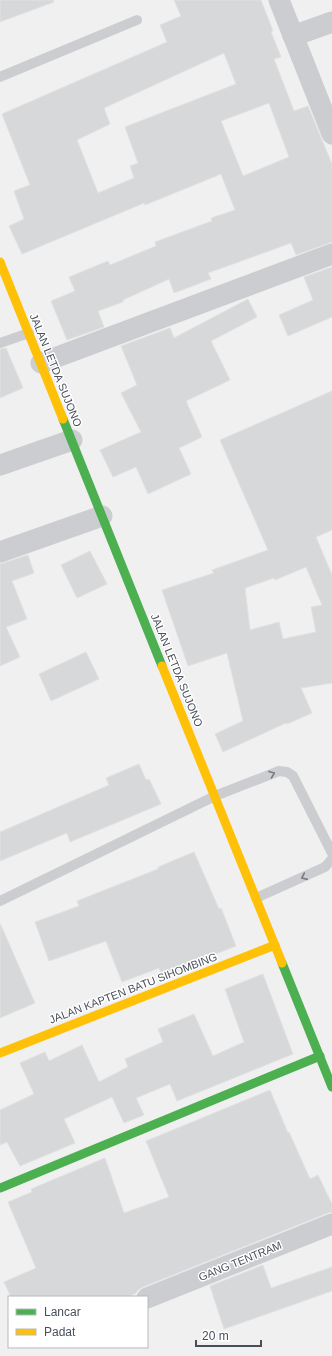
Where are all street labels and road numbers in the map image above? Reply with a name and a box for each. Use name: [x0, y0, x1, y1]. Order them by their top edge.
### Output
street label: JALAN LETDA SUJONO: [28, 312, 84, 429]
street label: JALAN LETDA SUJONO: [149, 612, 205, 729]
street label: JALAN KAPTEN BATU SIHOMBING: [47, 950, 219, 1026]
street label: GANG TENTRAM: [197, 1239, 283, 1283]

